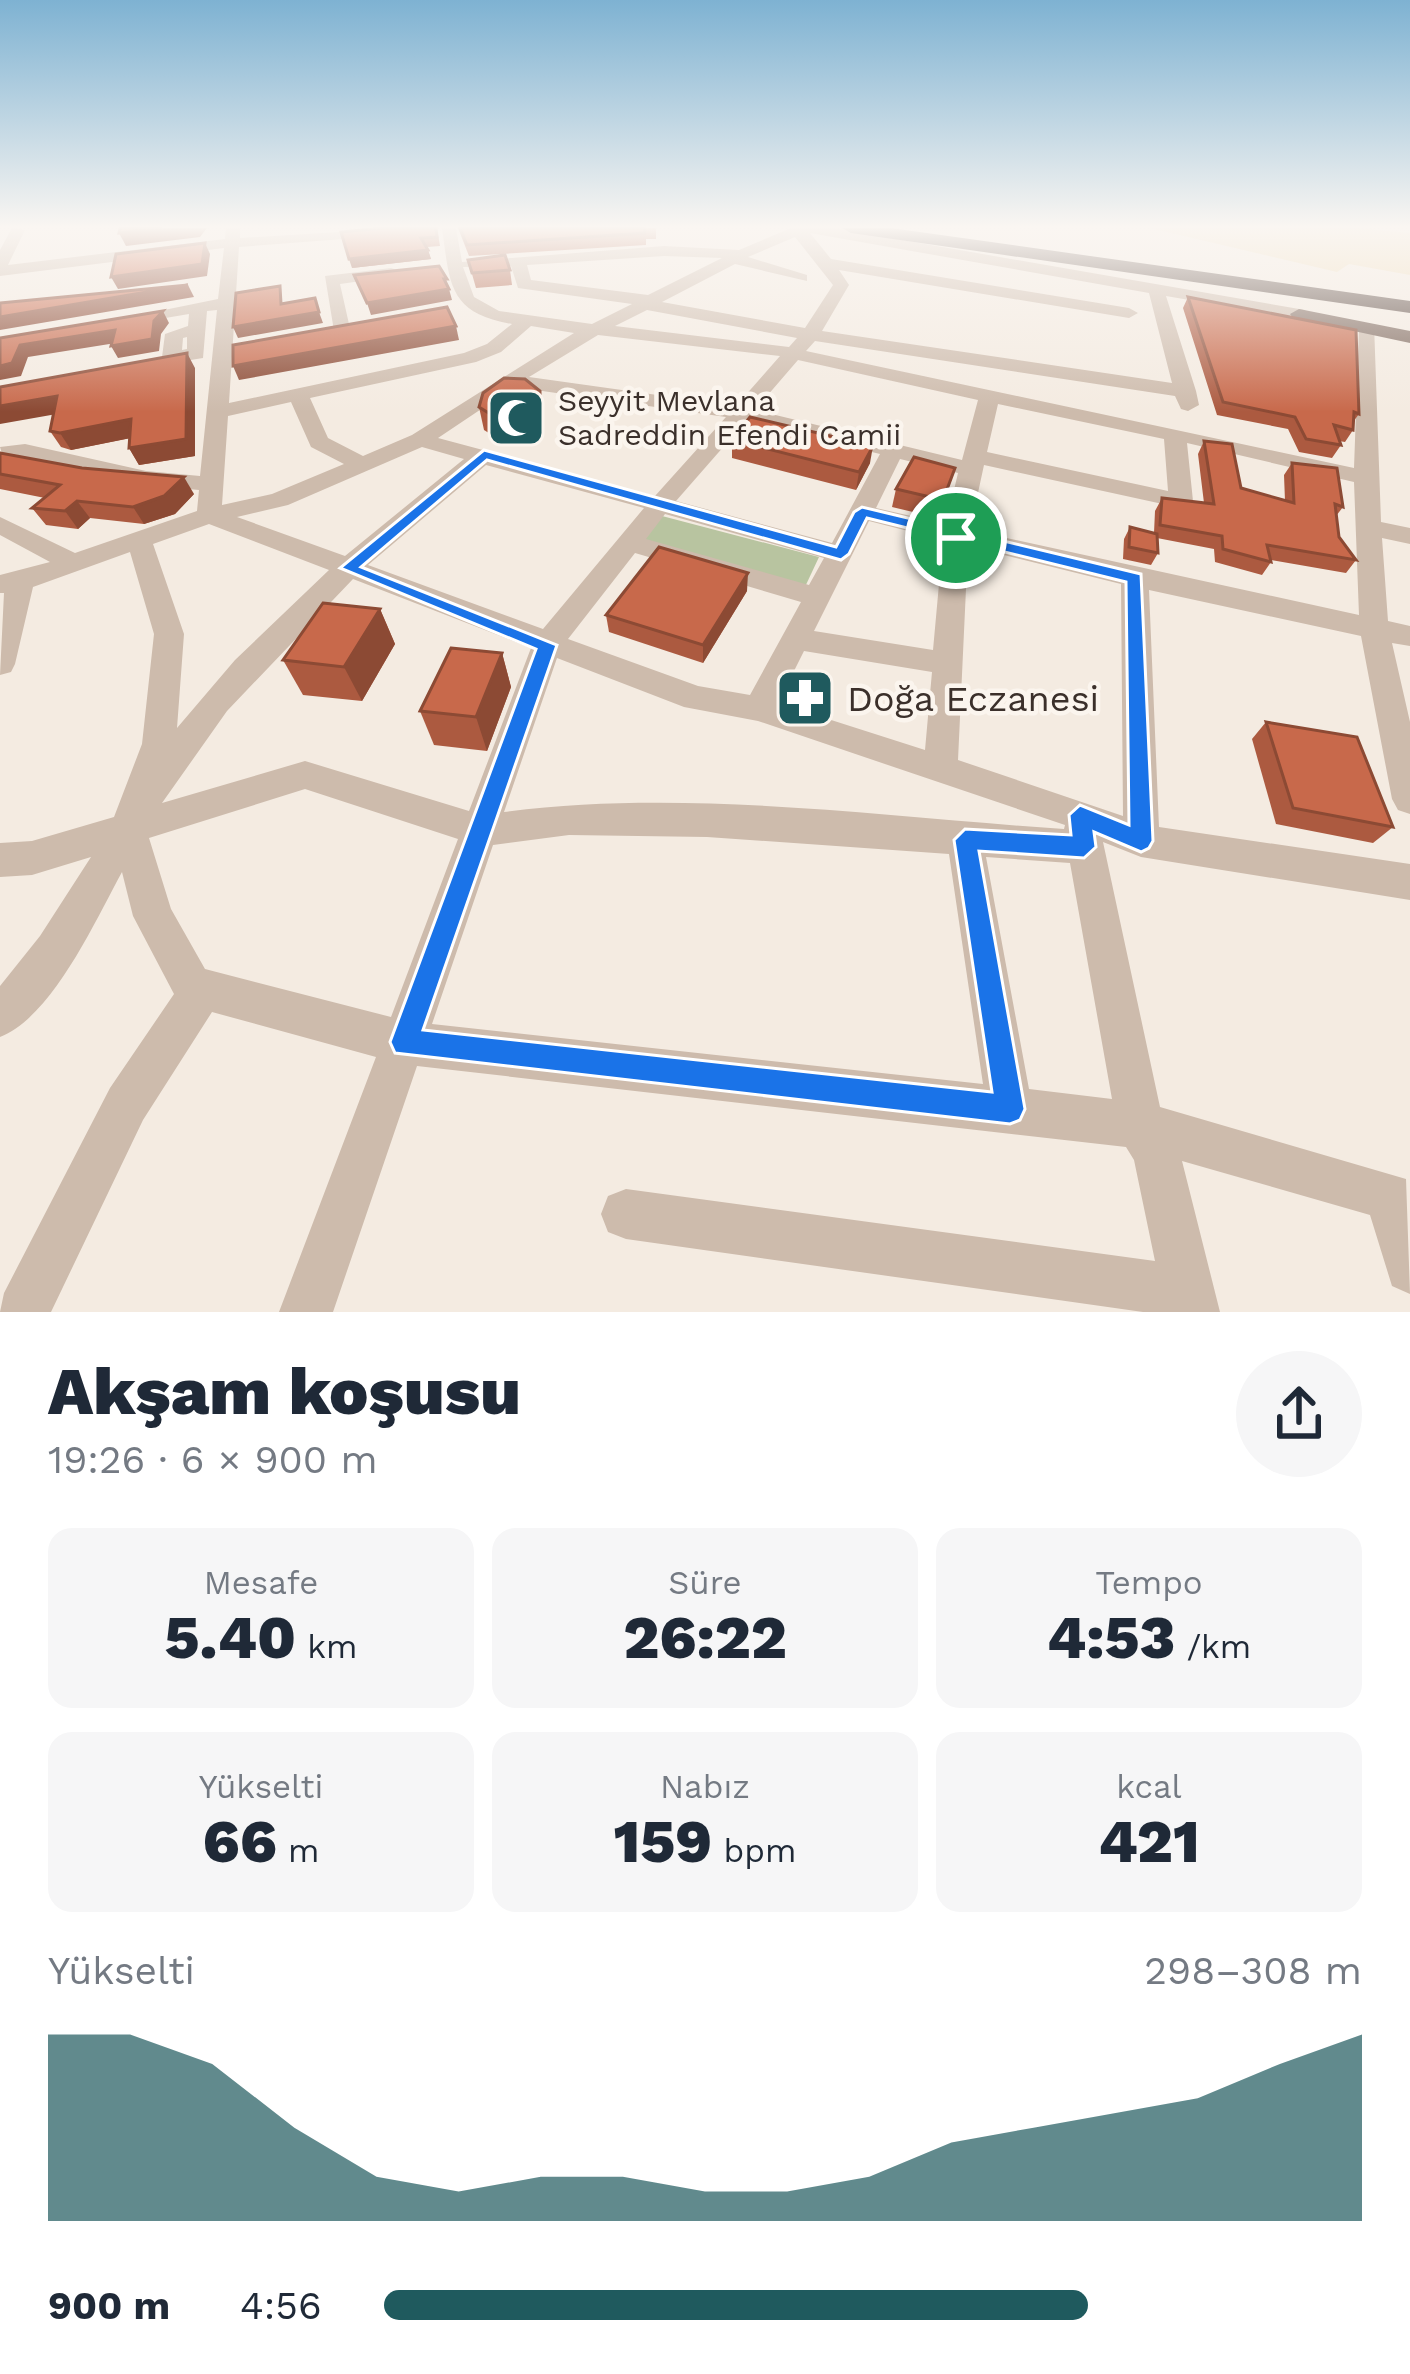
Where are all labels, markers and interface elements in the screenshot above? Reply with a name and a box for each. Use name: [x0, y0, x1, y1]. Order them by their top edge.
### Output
place label: Seyyit Mevlana Sadreddin Efendi Camii: [558, 383, 901, 452]
mosque icon: Seyyit Mevlana Sadreddin Efendi Camii: [485, 387, 547, 449]
pin: [905, 487, 1007, 589]
icon: arrive: [923, 505, 989, 571]
pharmacy icon: Doğa Eczanesi: [774, 667, 836, 729]
place label: Doğa Eczanesi: [847, 678, 1099, 720]
button: share: [1236, 1351, 1362, 1477]
text: Akşam koşusu: [48, 1353, 521, 1430]
text: 19:26 · 6 × 900 m: [48, 1437, 378, 1482]
text: Mesafe: [204, 1563, 318, 1602]
text: Süre: [668, 1563, 742, 1602]
text: Tempo: [1095, 1563, 1203, 1602]
text: 5.40: [165, 1602, 296, 1673]
text: 26:22: [623, 1602, 787, 1673]
text: 4:53: [1047, 1602, 1175, 1673]
text: km: [296, 1627, 357, 1666]
text: /km: [1175, 1627, 1251, 1666]
text: Yükselti: [199, 1767, 323, 1806]
text: Nabız: [660, 1767, 750, 1806]
text: kcal: [1116, 1767, 1182, 1806]
text: 66: [203, 1806, 277, 1877]
text: 159: [614, 1806, 712, 1877]
text: 421: [1098, 1806, 1200, 1877]
text: m: [277, 1831, 319, 1870]
text: bpm: [712, 1831, 796, 1870]
text: Yükselti: [48, 1948, 195, 1993]
text: 298–308 m: [1144, 1948, 1362, 1993]
text: 900 m: [48, 2283, 170, 2328]
text: 4:56: [240, 2283, 322, 2328]

